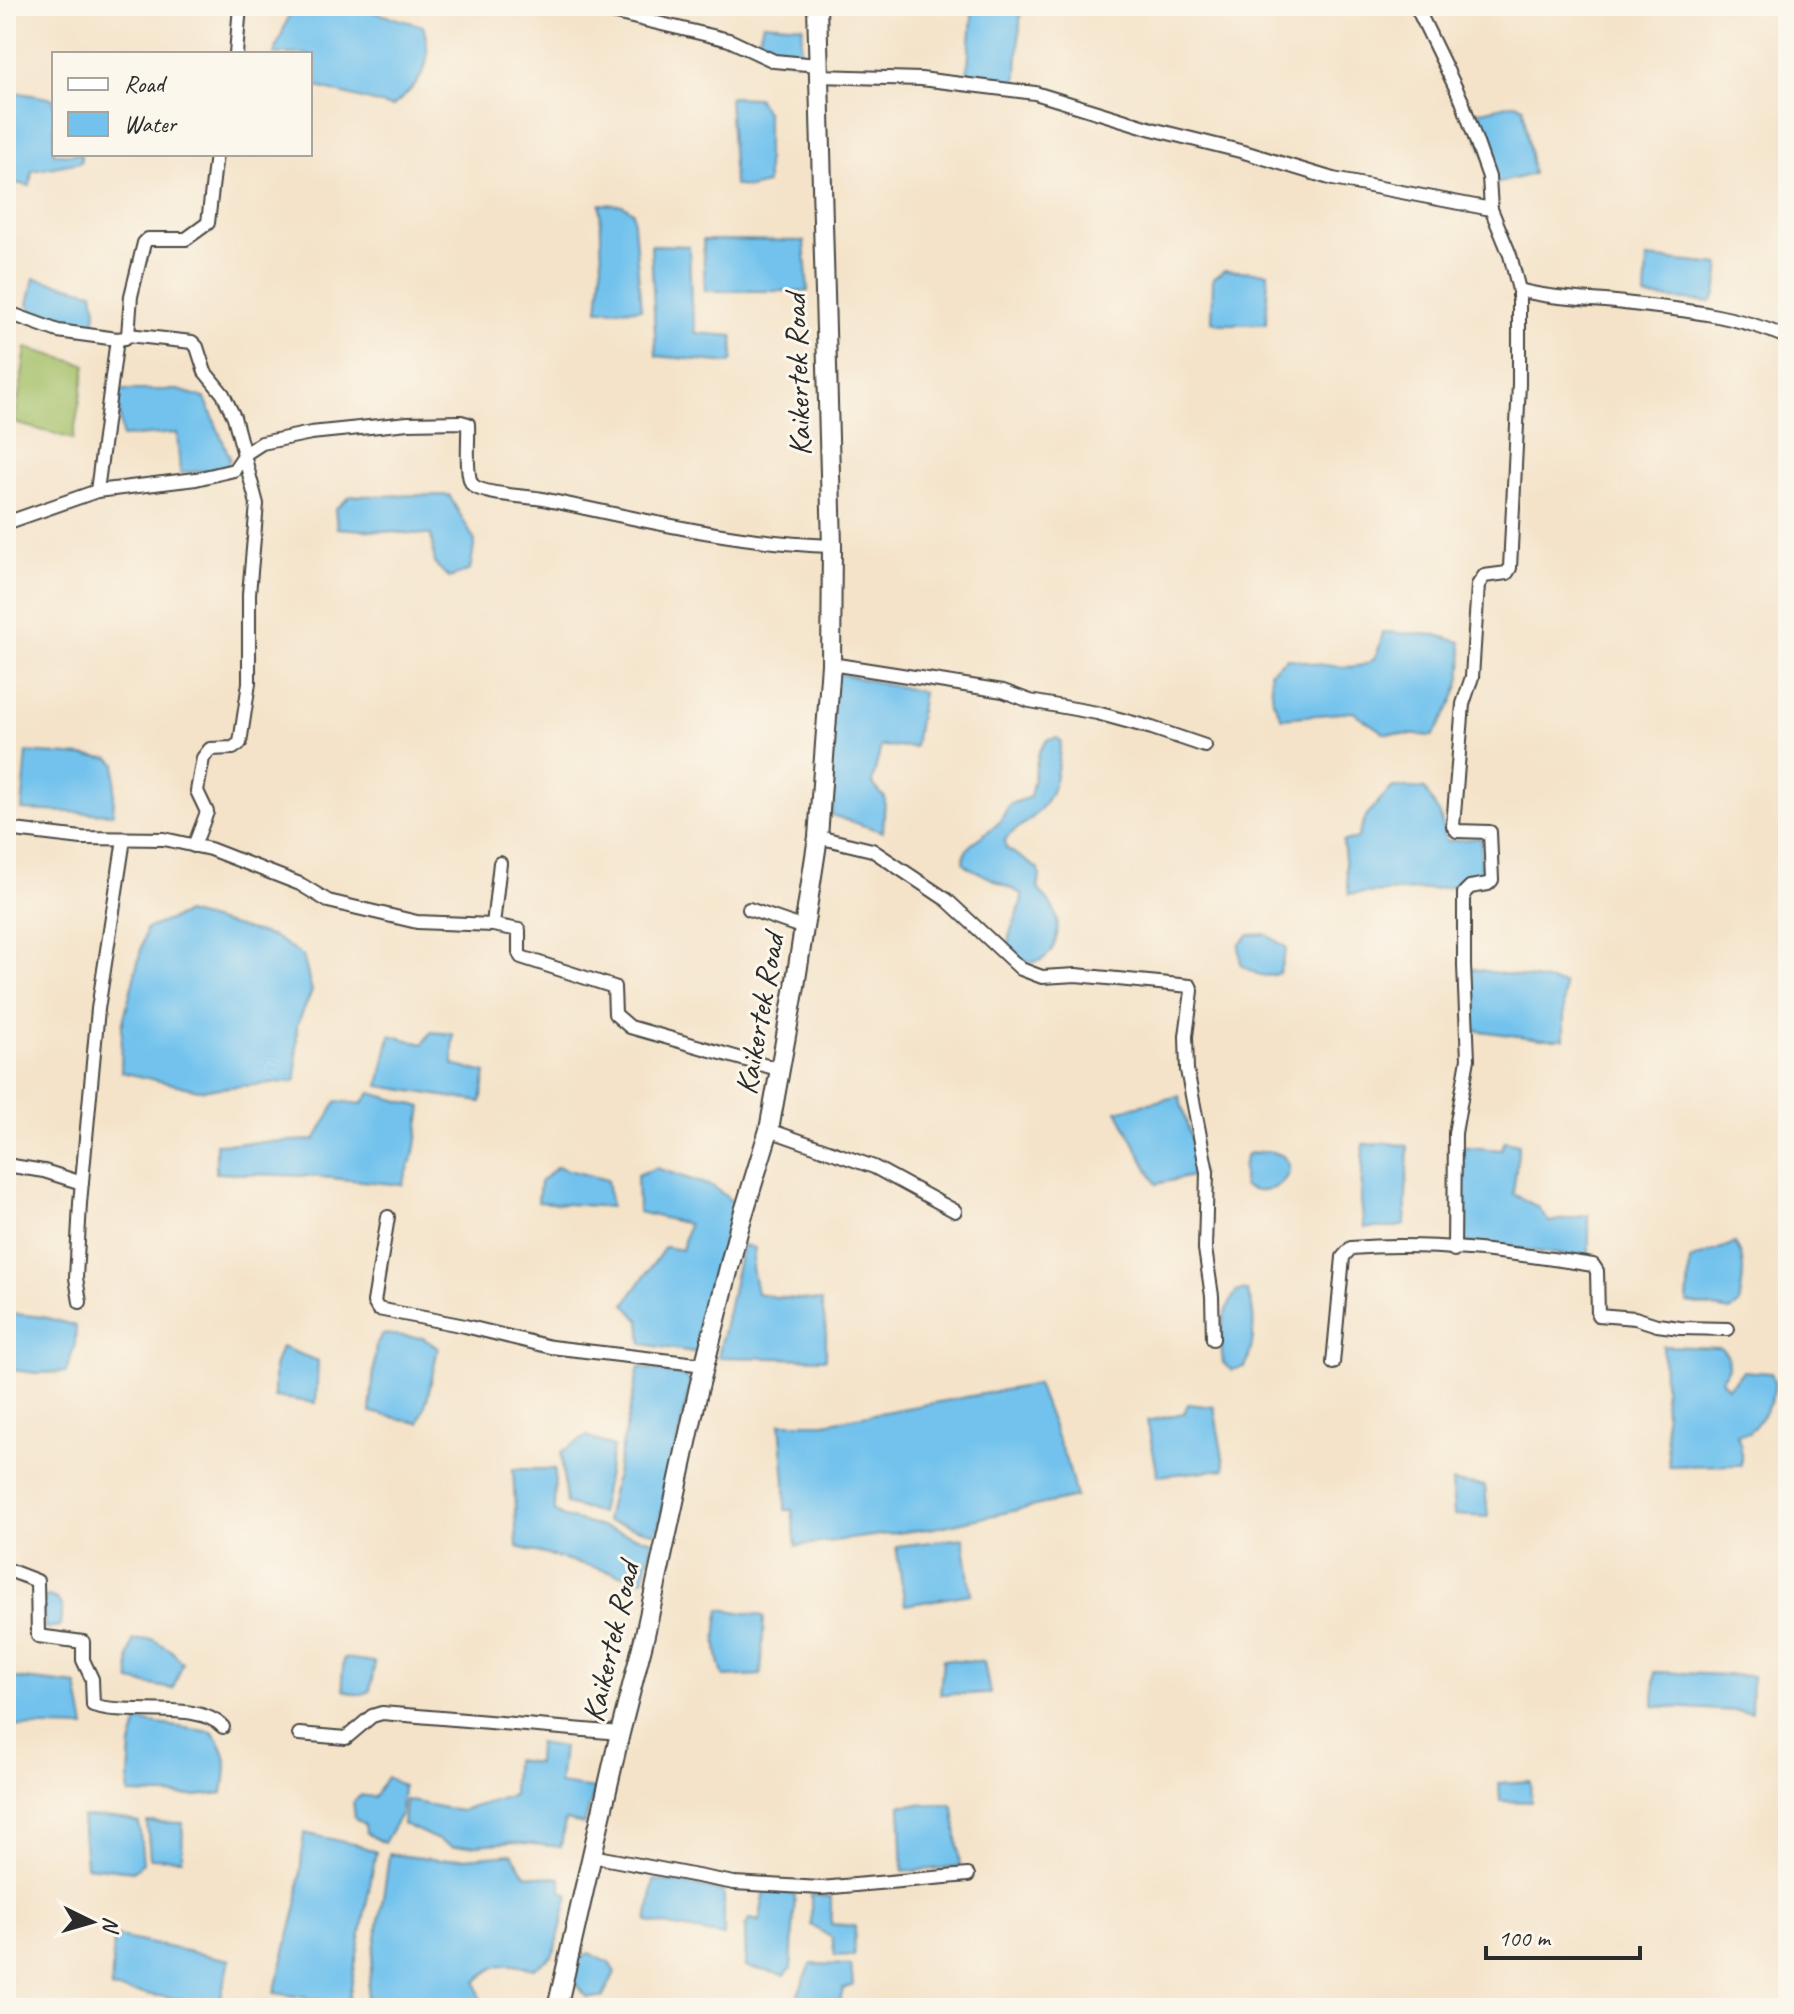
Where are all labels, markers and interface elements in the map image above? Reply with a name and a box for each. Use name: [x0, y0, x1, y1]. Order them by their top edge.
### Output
legend: [52, 52, 312, 156]
text: Road: [124, 69, 168, 99]
text: Water: [124, 109, 179, 139]
street label: Kaikertek Road: [774, 288, 821, 457]
street label: Kaikertek Road: [725, 925, 795, 1098]
street label: Kaikertek Road: [572, 1553, 650, 1726]
north arrow: [52, 1882, 132, 1962]
scale bar: [1486, 1910, 1640, 1960]
text: N: [96, 1916, 125, 1935]
text: 100 m: [1498, 1923, 1552, 1953]

